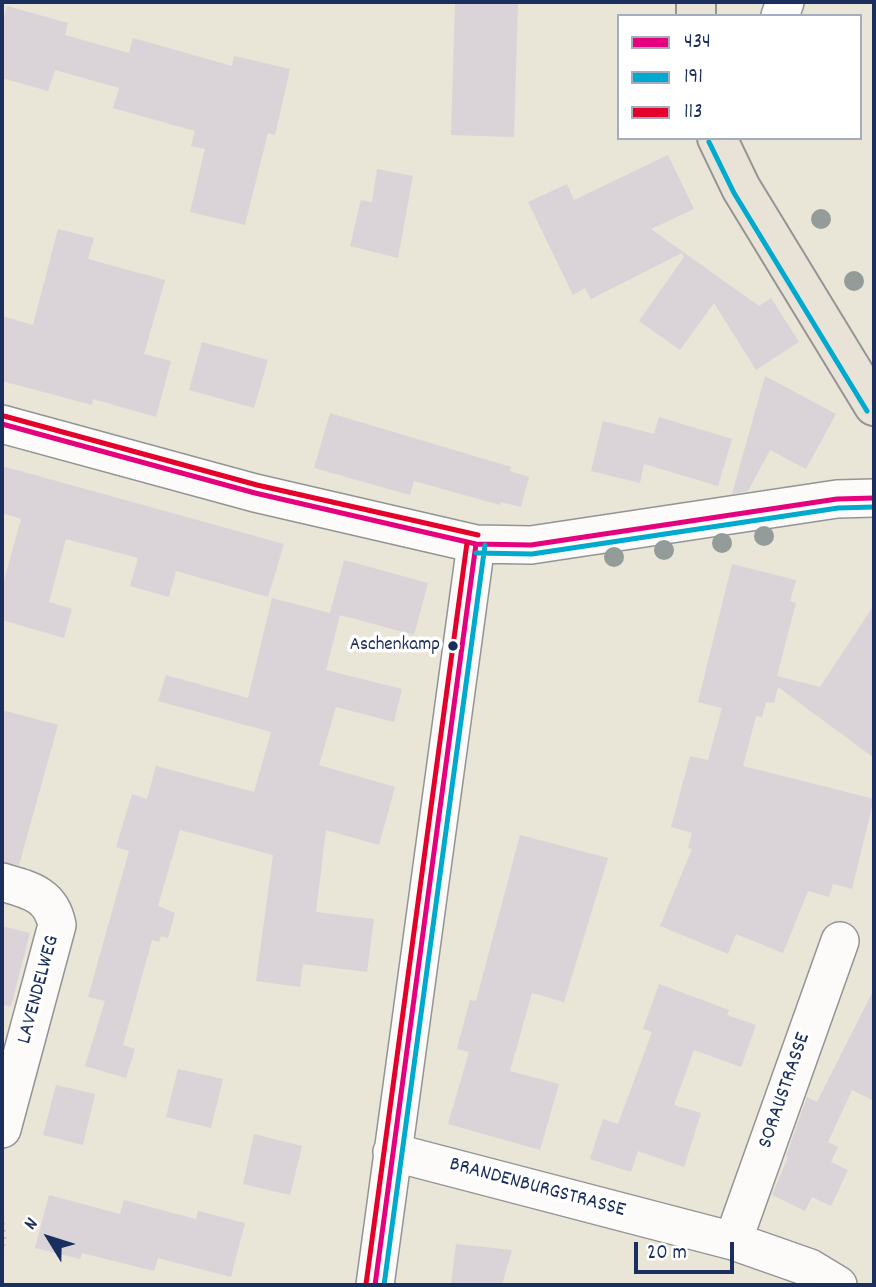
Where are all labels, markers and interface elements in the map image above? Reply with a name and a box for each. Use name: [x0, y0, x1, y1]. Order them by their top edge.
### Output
legend: [617, 14, 862, 140]
text: 434: [684, 28, 711, 58]
text: 191: [684, 63, 703, 93]
text: 113: [684, 98, 703, 128]
place label: Aschenkamp: [350, 635, 440, 657]
marker: Aschenkamp: [446, 639, 460, 653]
street label: LAVENDELWEG: [13, 933, 67, 1047]
street label: SORAUSTRASSE: [754, 1030, 818, 1152]
street label: BRANDENBURGSTRASSE: [446, 1153, 628, 1225]
north arrow: [14, 1203, 84, 1273]
text: N: [19, 1213, 46, 1237]
scale bar: [638, 1228, 738, 1272]
text: 20 m: [647, 1239, 687, 1269]

